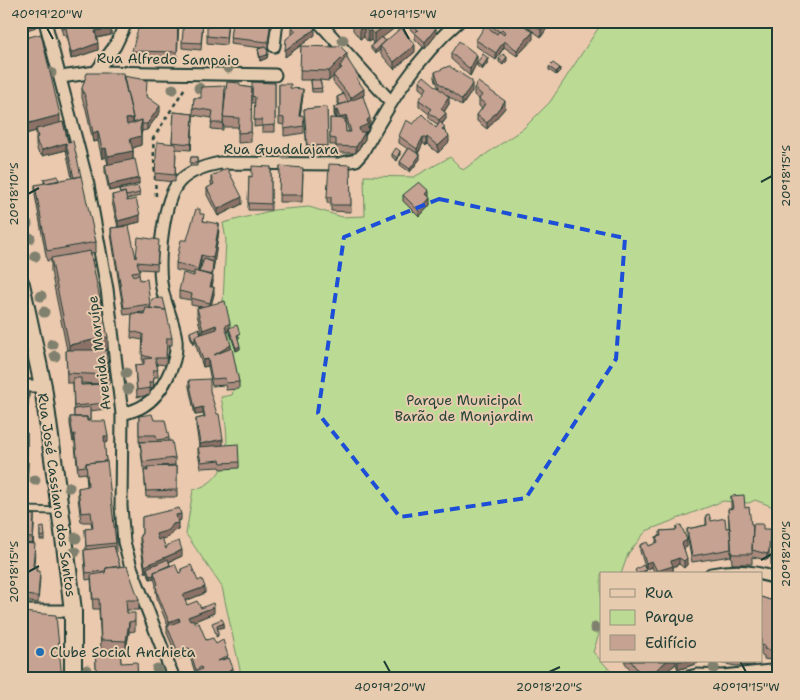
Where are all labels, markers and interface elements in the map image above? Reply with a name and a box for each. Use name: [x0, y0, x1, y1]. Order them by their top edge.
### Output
text: 40°19'20"W: [11, 6, 83, 22]
text: 40°19'15"W: [369, 6, 437, 22]
street label: Rua Alfredo Sampaio: [97, 49, 239, 69]
street label: Rua Guadalajara: [224, 140, 339, 158]
text: 20°18'15"S: [778, 145, 794, 207]
text: 20°18'10"S: [6, 162, 22, 226]
street label: Avenida Maruípe: [83, 295, 115, 411]
park label: Parque Municipal Barão de Monjardim: [395, 391, 533, 425]
street label: Rua José Cassiano dos Santos: [34, 392, 80, 598]
text: 20°18'20"S: [778, 521, 794, 587]
text: 20°18'15"S: [6, 541, 22, 603]
legend: [600, 572, 762, 662]
text: Rua: [645, 583, 674, 603]
text: Parque: [645, 607, 694, 627]
text: Edifício: [645, 633, 697, 653]
place label: Clube Social Anchieta: [50, 643, 196, 661]
marker: Clube Social Anchieta: [34, 646, 46, 658]
text: 40°19'20"W: [354, 679, 426, 695]
text: 20°18'20"S: [516, 679, 582, 695]
text: 40°19'15"W: [712, 679, 780, 695]

